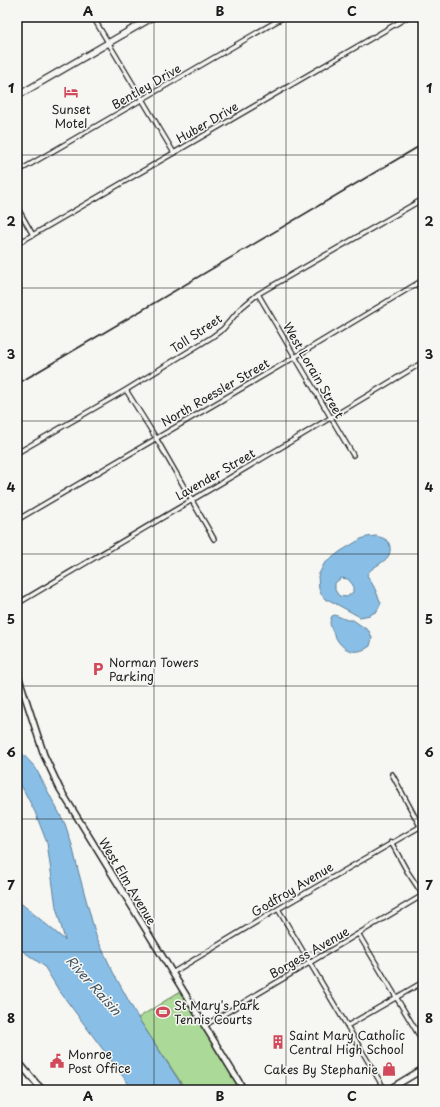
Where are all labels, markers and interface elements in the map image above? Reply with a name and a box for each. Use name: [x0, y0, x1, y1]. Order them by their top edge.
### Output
text: A: [83, 1, 93, 20]
text: B: [216, 1, 225, 20]
text: C: [347, 1, 357, 20]
street label: Bentley Drive: [108, 59, 184, 113]
text: 1: [8, 78, 14, 97]
text: 1: [426, 78, 432, 97]
hotel icon: Sunset Motel: [63, 84, 79, 100]
street label: Huber Drive: [173, 97, 241, 147]
place label: Sunset Motel: [51, 100, 91, 132]
text: 2: [6, 211, 16, 230]
text: 2: [424, 211, 434, 230]
street label: Toll Street: [167, 309, 225, 357]
street label: West Lorain Street: [279, 319, 349, 421]
text: 3: [7, 344, 16, 363]
text: 3: [425, 344, 434, 363]
street label: North Roessler Street: [157, 354, 273, 430]
street label: Lavender Street: [172, 444, 258, 504]
text: 4: [7, 477, 16, 496]
text: 4: [425, 477, 434, 496]
text: 5: [7, 609, 15, 628]
text: 5: [425, 609, 433, 628]
place label: Norman Towers Parking: [109, 653, 199, 685]
parking icon: Norman Towers Parking: [90, 661, 106, 677]
text: 6: [6, 742, 16, 761]
text: 6: [424, 742, 434, 761]
street label: West Elm Avenue: [95, 834, 161, 928]
street label: Godfroy Avenue: [248, 857, 337, 921]
text: 7: [7, 875, 15, 894]
text: 7: [425, 875, 433, 894]
street label: Borgess Avenue: [266, 922, 353, 982]
water label: River Raisin: [62, 951, 127, 1020]
place label: St Mary's Park Tennis Courts: [174, 996, 260, 1028]
sports icon: St Mary's Park Tennis Courts: [155, 1004, 171, 1020]
text: 8: [7, 1008, 15, 1027]
text: 8: [425, 1008, 433, 1027]
place label: Saint Mary Catholic Central High School: [289, 1026, 405, 1058]
building icon: Saint Mary Catholic Central High School: [270, 1034, 286, 1050]
place label: Monroe Post Office: [68, 1045, 131, 1077]
public building icon: Monroe Post Office: [49, 1053, 65, 1069]
place label: Cakes By Stephanie: [264, 1060, 378, 1078]
shop icon: Cakes By Stephanie: [381, 1061, 397, 1077]
text: A: [83, 1086, 93, 1105]
text: B: [216, 1086, 225, 1105]
text: C: [347, 1086, 357, 1105]

